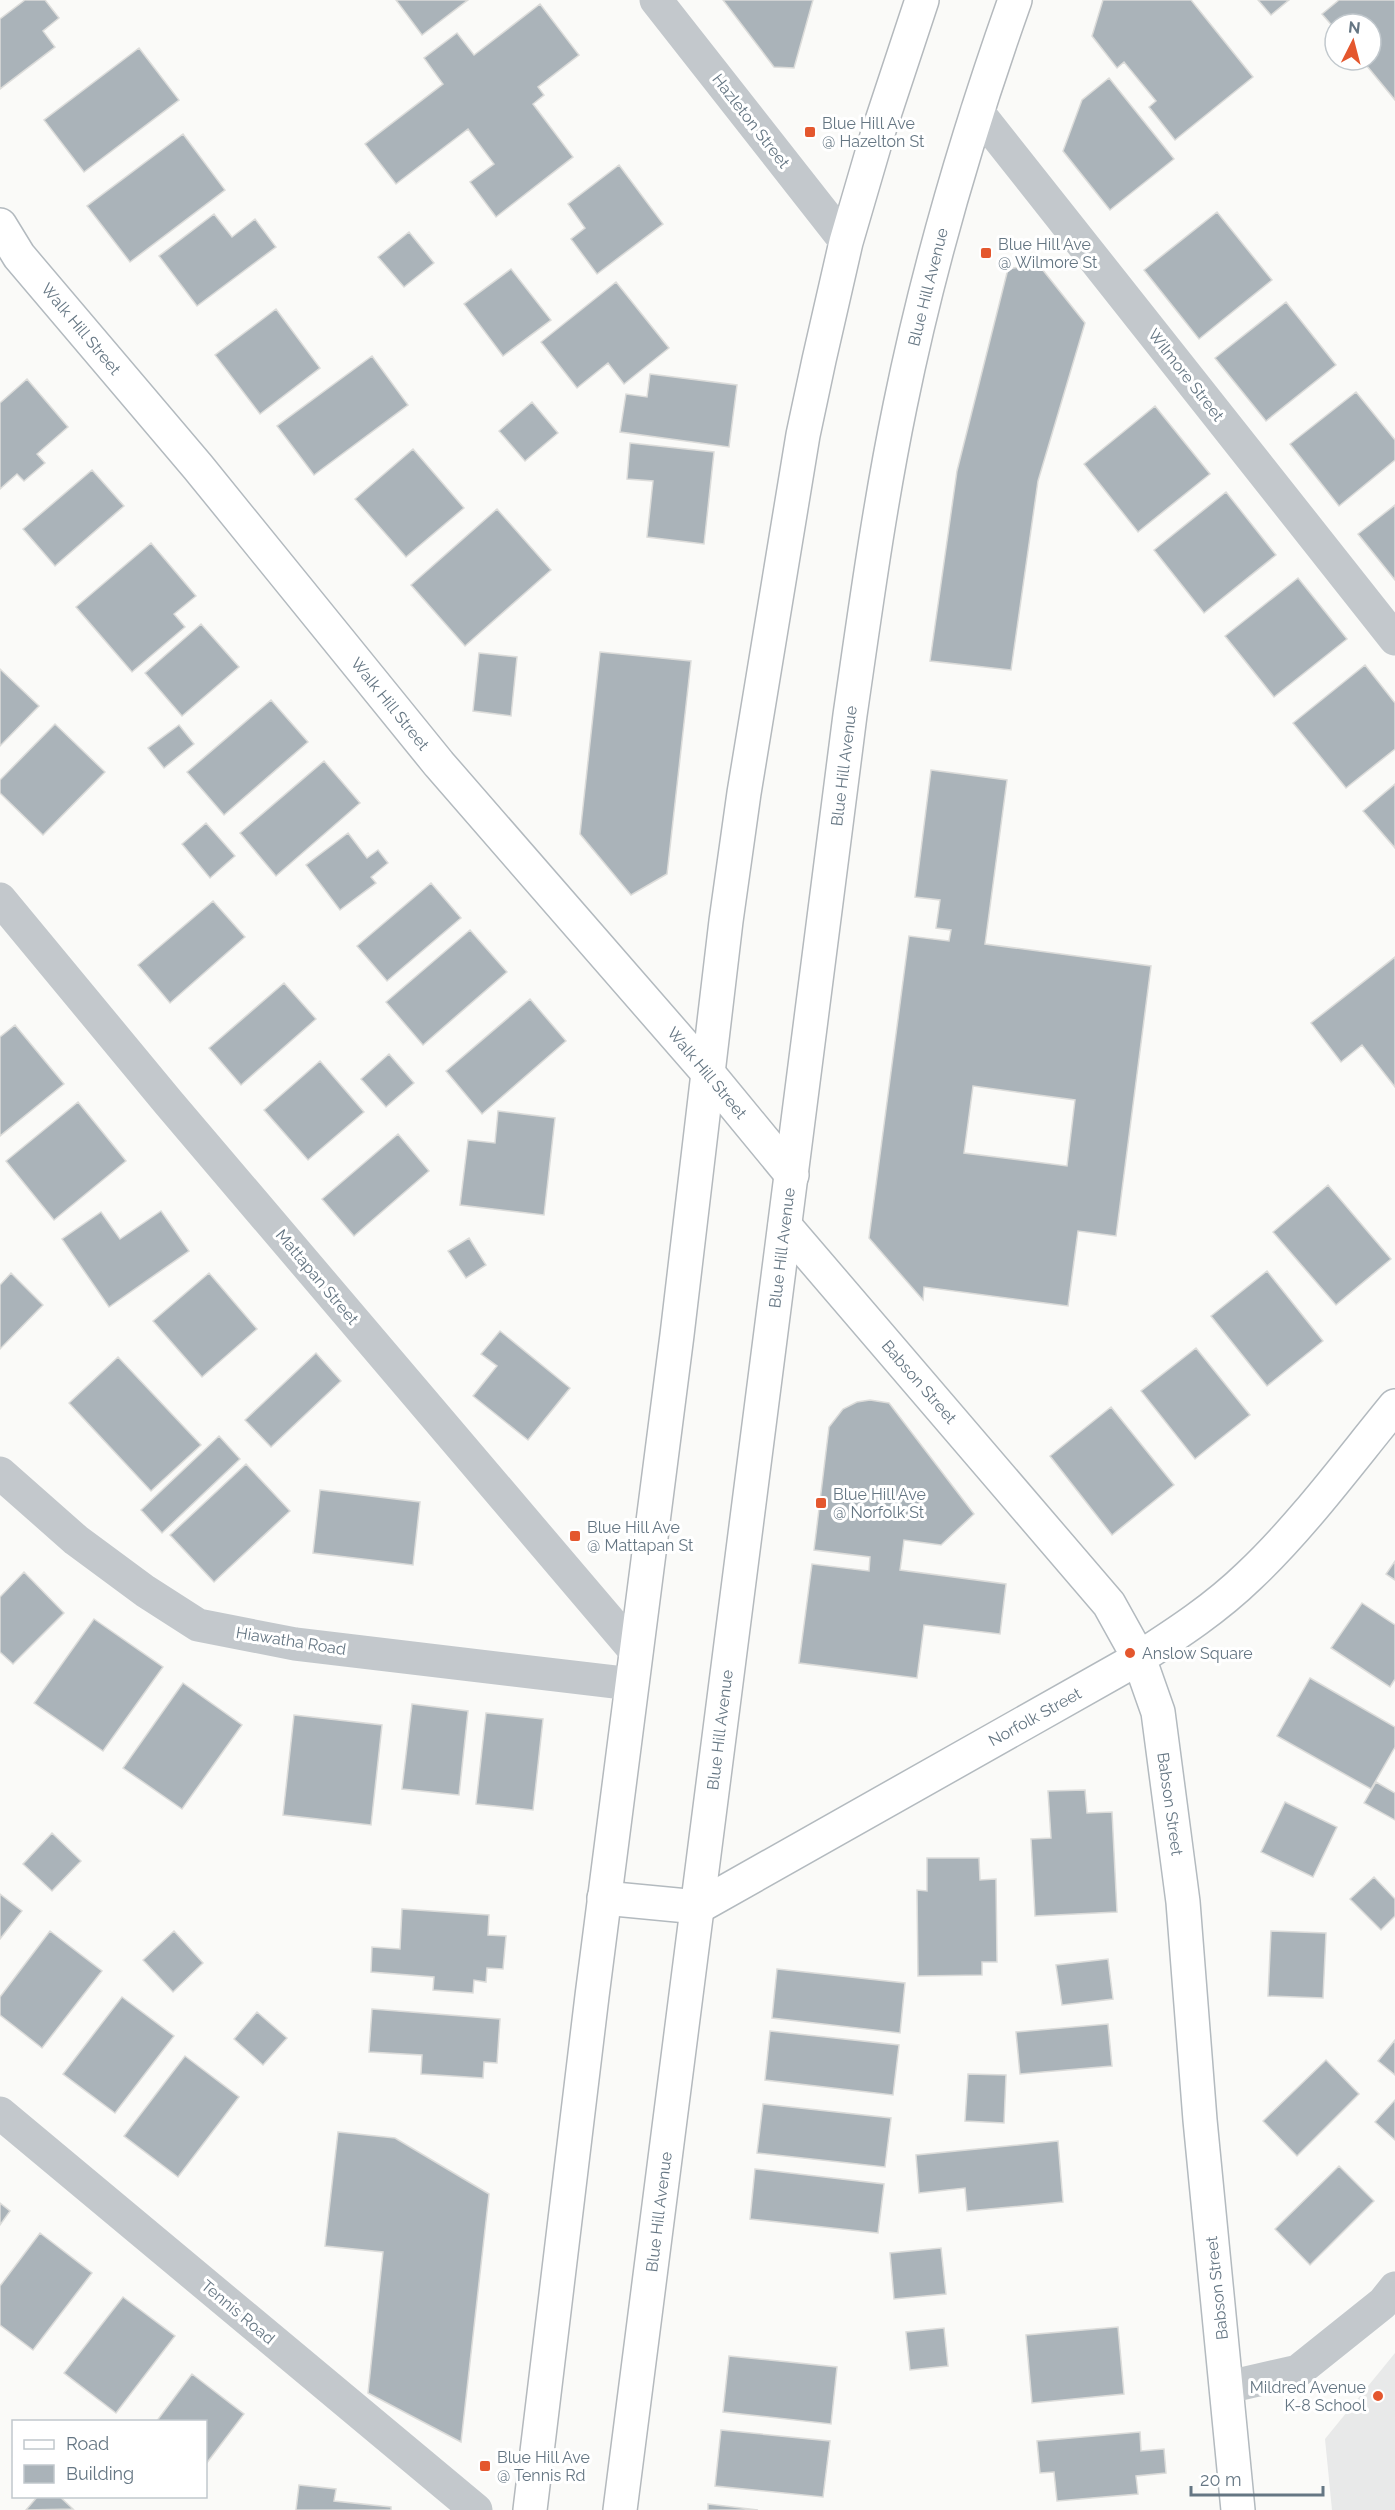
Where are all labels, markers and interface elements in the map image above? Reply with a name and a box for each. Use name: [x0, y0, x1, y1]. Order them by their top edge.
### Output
north arrow: [1323, 12, 1383, 72]
text: N: [1347, 17, 1362, 38]
street label: Hazleton Street: [708, 70, 794, 172]
place label: Blue Hill Ave @ Hazelton St: [822, 114, 925, 151]
marker: Blue Hill Ave @ Hazelton St: [803, 125, 817, 139]
street label: Blue Hill Avenue: [904, 226, 952, 348]
place label: Blue Hill Ave @ Wilmore St: [998, 235, 1098, 272]
marker: Blue Hill Ave @ Wilmore St: [979, 246, 993, 260]
street label: Walk Hill Street: [37, 279, 125, 379]
street label: Wilmore Street: [1144, 325, 1228, 425]
street label: Walk Hill Street: [347, 654, 433, 755]
street label: Blue Hill Avenue: [827, 705, 861, 827]
street label: Walk Hill Street: [663, 1023, 751, 1123]
street label: Blue Hill Avenue: [765, 1187, 799, 1309]
street label: Mattapan Street: [272, 1226, 363, 1329]
street label: Babson Street: [878, 1336, 961, 1428]
place label: Blue Hill Ave @ Norfolk St: [833, 1485, 926, 1522]
marker: Blue Hill Ave @ Norfolk St: [814, 1496, 828, 1510]
place label: Blue Hill Ave @ Mattapan St: [587, 1518, 694, 1555]
marker: Blue Hill Ave @ Mattapan St: [568, 1529, 582, 1543]
street label: Hiawatha Road: [235, 1623, 347, 1659]
place label: Anslow Square: [1142, 1644, 1253, 1663]
marker: Anslow Square: [1123, 1646, 1137, 1660]
street label: Blue Hill Avenue: [703, 1669, 737, 1791]
street label: Norfolk Street: [985, 1683, 1085, 1750]
street label: Babson Street: [1153, 1751, 1187, 1858]
street label: Blue Hill Avenue: [642, 2151, 676, 2273]
street label: Babson Street: [1202, 2235, 1232, 2341]
street label: Tennis Road: [198, 2276, 278, 2348]
place label: Mildred Avenue K-8 School: [1250, 2378, 1367, 2415]
marker: Mildred Avenue K-8 School: [1371, 2389, 1385, 2403]
legend: [12, 2420, 207, 2498]
text: Road: [66, 2433, 109, 2454]
place label: Blue Hill Ave @ Tennis Rd: [497, 2448, 590, 2485]
marker: Blue Hill Ave @ Tennis Rd: [478, 2459, 492, 2473]
scale bar: [1191, 2459, 1323, 2497]
text: Building: [66, 2463, 134, 2484]
text: 20 m: [1200, 2469, 1242, 2490]

